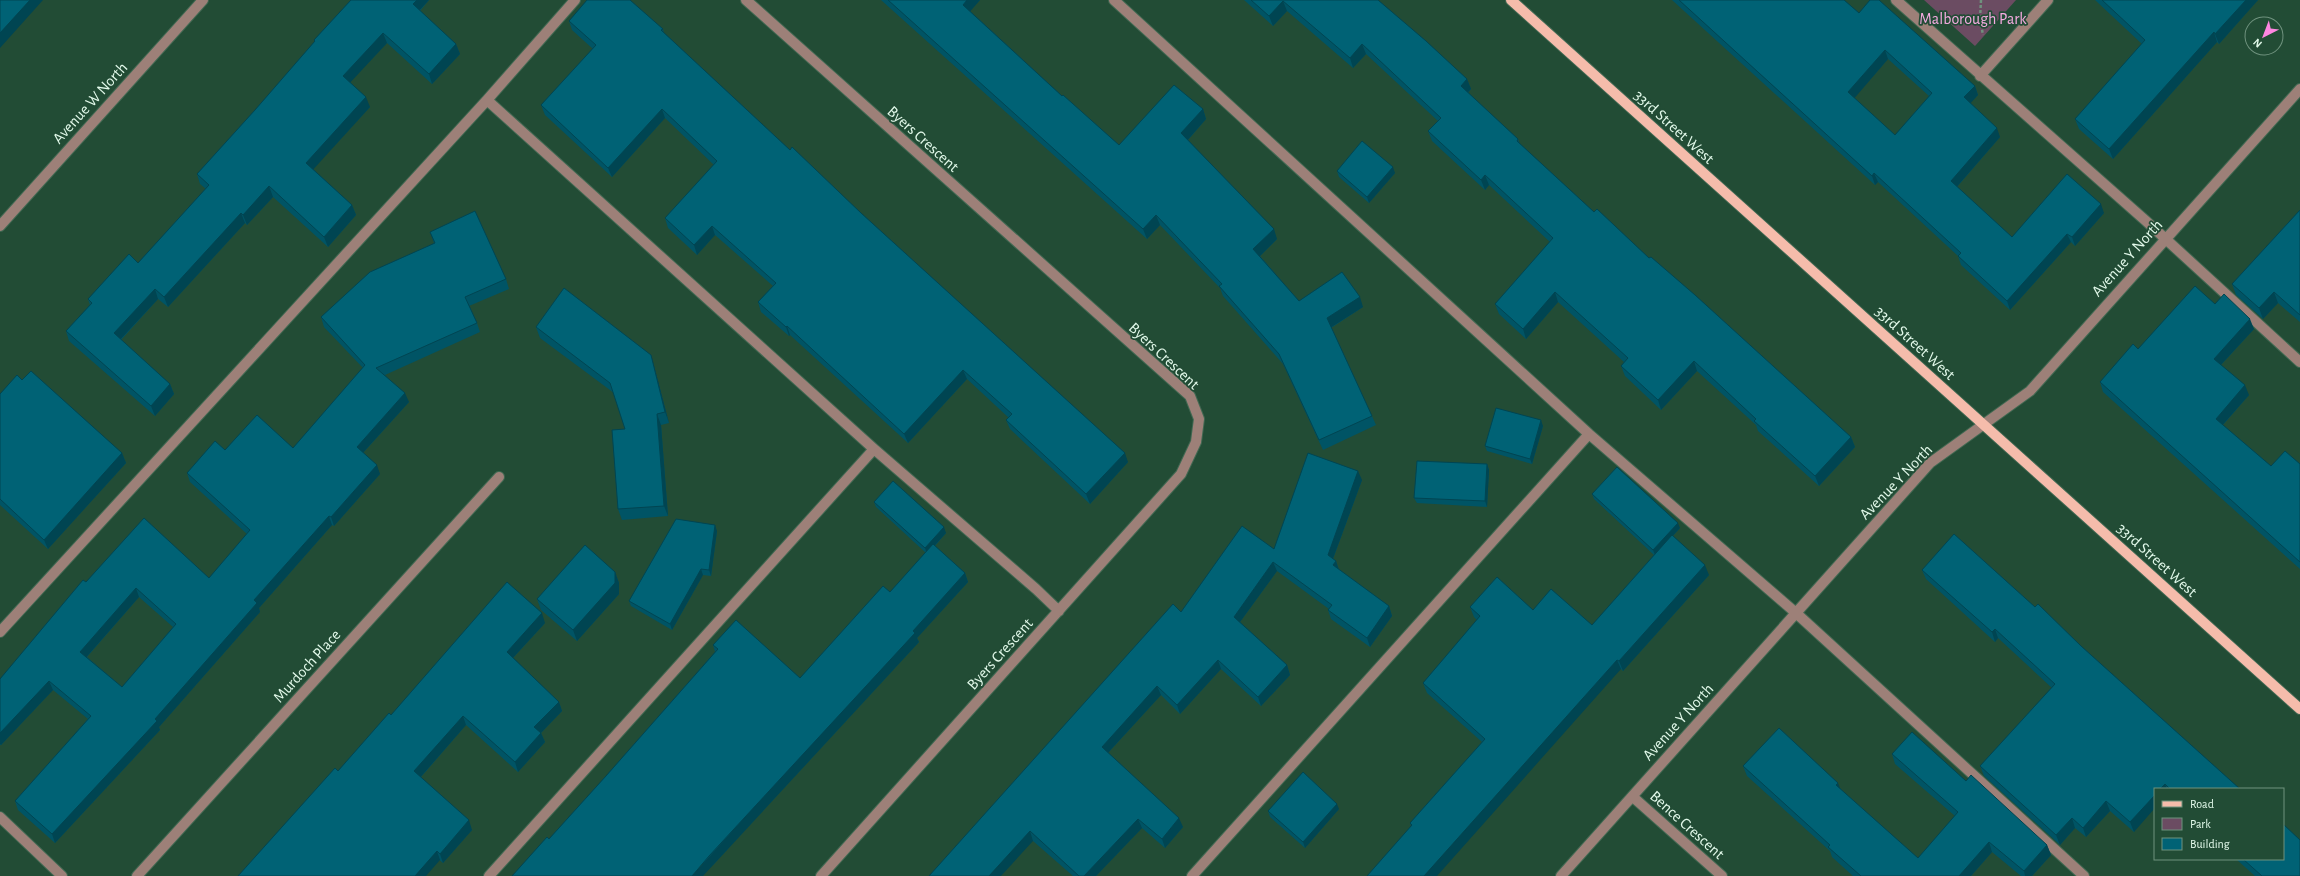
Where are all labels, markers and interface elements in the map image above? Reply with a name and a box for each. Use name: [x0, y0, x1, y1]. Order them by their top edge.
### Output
park label: Malborough Park: [1919, 11, 2027, 27]
north arrow: [2244, 16, 2284, 56]
text: N: [2251, 36, 2264, 50]
street label: Avenue W North: [50, 59, 130, 147]
street label: 33rd Street West: [1631, 87, 1717, 167]
street label: Byers Crescent: [884, 103, 962, 176]
street label: Avenue Y North: [2089, 217, 2165, 299]
street label: 33rd Street West: [1872, 303, 1958, 383]
street label: Byers Crescent: [1125, 320, 1202, 393]
street label: Avenue Y North: [1856, 441, 1936, 523]
street label: 33rd Street West: [2114, 520, 2200, 600]
street label: Byers Crescent: [964, 615, 1037, 693]
street label: Murdoch Place: [270, 626, 344, 706]
street label: Avenue Y North: [1640, 681, 1716, 763]
street label: Bence Crescent: [1647, 788, 1727, 862]
legend: [2154, 788, 2284, 860]
text: Road: [2190, 798, 2214, 810]
text: Park: [2190, 818, 2211, 830]
text: Building: [2190, 838, 2230, 850]

